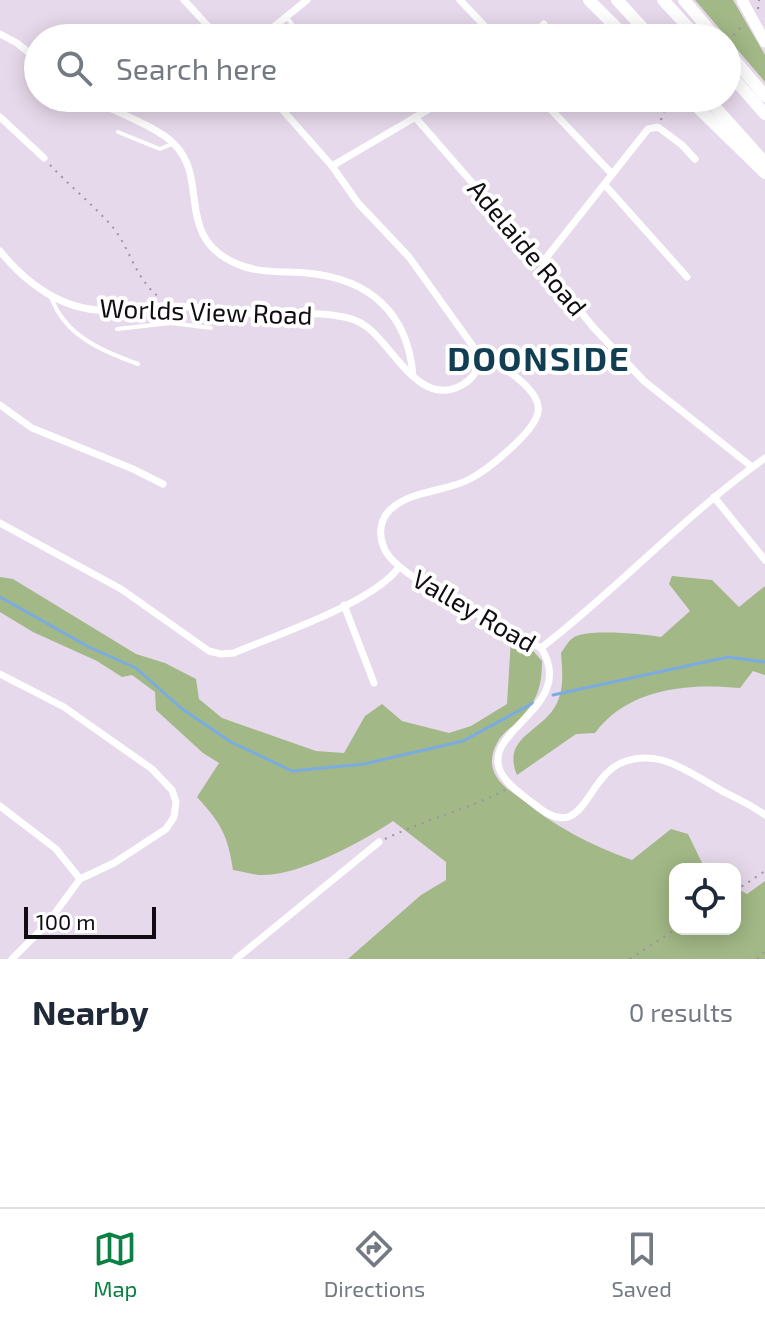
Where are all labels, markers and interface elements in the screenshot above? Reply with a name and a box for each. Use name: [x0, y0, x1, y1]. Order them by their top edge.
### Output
search box: [24, 24, 741, 112]
icon: search: [52, 46, 96, 90]
text: Search here: [116, 50, 277, 86]
street label: Adelaide Road: [462, 173, 594, 321]
street label: Worlds View Road: [99, 291, 313, 330]
district label: DOONSIDE: [447, 337, 631, 378]
street label: Valley Road: [407, 562, 542, 658]
map controls: [669, 863, 741, 935]
button: locate: [669, 863, 741, 935]
scale bar: [24, 903, 156, 939]
text: 100 m: [36, 908, 95, 934]
text: Nearby: [32, 991, 149, 1032]
text: 0 results: [629, 996, 733, 1027]
tab: Map: [93, 1227, 137, 1301]
tab: Directions: [324, 1227, 425, 1301]
tab: Saved: [611, 1227, 672, 1301]

